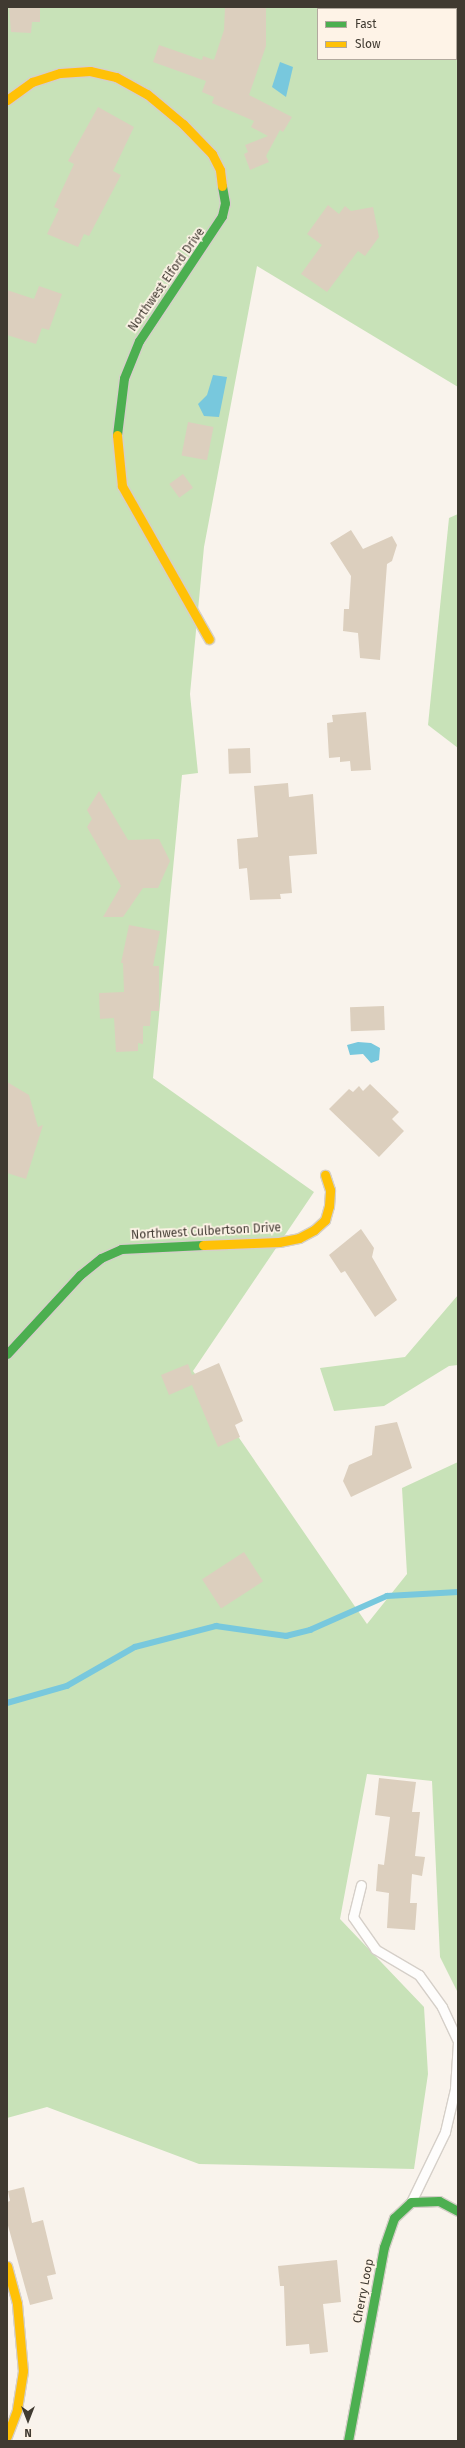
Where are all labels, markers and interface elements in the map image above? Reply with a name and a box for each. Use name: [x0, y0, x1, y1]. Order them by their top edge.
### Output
legend: [317, 8, 457, 60]
text: Fast: [355, 17, 377, 31]
text: Slow: [355, 37, 381, 51]
street label: Northwest Elford Drive: [126, 225, 208, 335]
street label: Northwest Culbertson Drive: [131, 1221, 281, 1243]
street label: Cherry Loop: [351, 2258, 377, 2324]
north arrow: [8, 2400, 48, 2440]
text: N: [24, 2426, 32, 2439]

